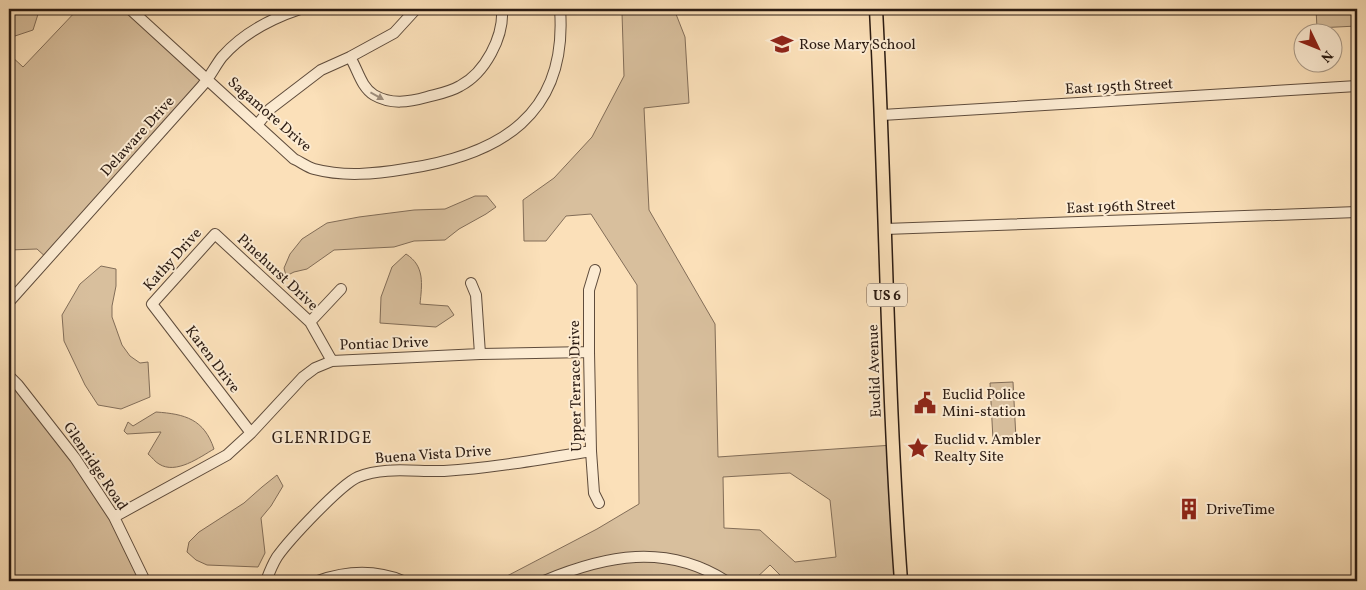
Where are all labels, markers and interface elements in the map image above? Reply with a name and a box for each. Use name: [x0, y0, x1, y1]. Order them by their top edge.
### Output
north arrow: [1294, 22, 1344, 72]
school or university icon: Rose Mary School: [769, 31, 795, 57]
place label: Rose Mary School: [799, 35, 916, 56]
text: N: [1316, 46, 1337, 66]
street label: Sagamore Drive: [222, 73, 316, 158]
street label: East 195th Street: [1064, 74, 1174, 101]
one-way arrow: [370, 91, 384, 100]
street label: Delaware Drive: [96, 92, 180, 182]
street label: East 196th Street: [1066, 195, 1176, 220]
street label: Kathy Drive: [139, 224, 207, 296]
street label: Pinehurst Drive: [232, 230, 322, 316]
road number: US 6: [867, 284, 907, 306]
street label: Upper Terrace Drive: [565, 320, 588, 452]
street label: Karen Drive: [179, 322, 244, 398]
street label: Euclid Avenue: [863, 324, 888, 418]
street label: Pontiac Drive: [339, 332, 429, 357]
place label: Euclid Police Mini-station: [942, 385, 1026, 423]
public building icon: Euclid Police Mini-station: [912, 390, 938, 416]
street label: Glenridge Road: [57, 419, 132, 515]
district label: GLENRIDGE: [272, 428, 372, 450]
place label: Euclid v. Ambler Realty Site: [934, 430, 1041, 468]
place icon: Euclid v. Ambler Realty Site: [905, 435, 931, 461]
street label: Buena Vista Drive: [374, 441, 492, 470]
building icon: DriveTime: [1176, 496, 1202, 522]
place label: DriveTime: [1206, 500, 1275, 521]

